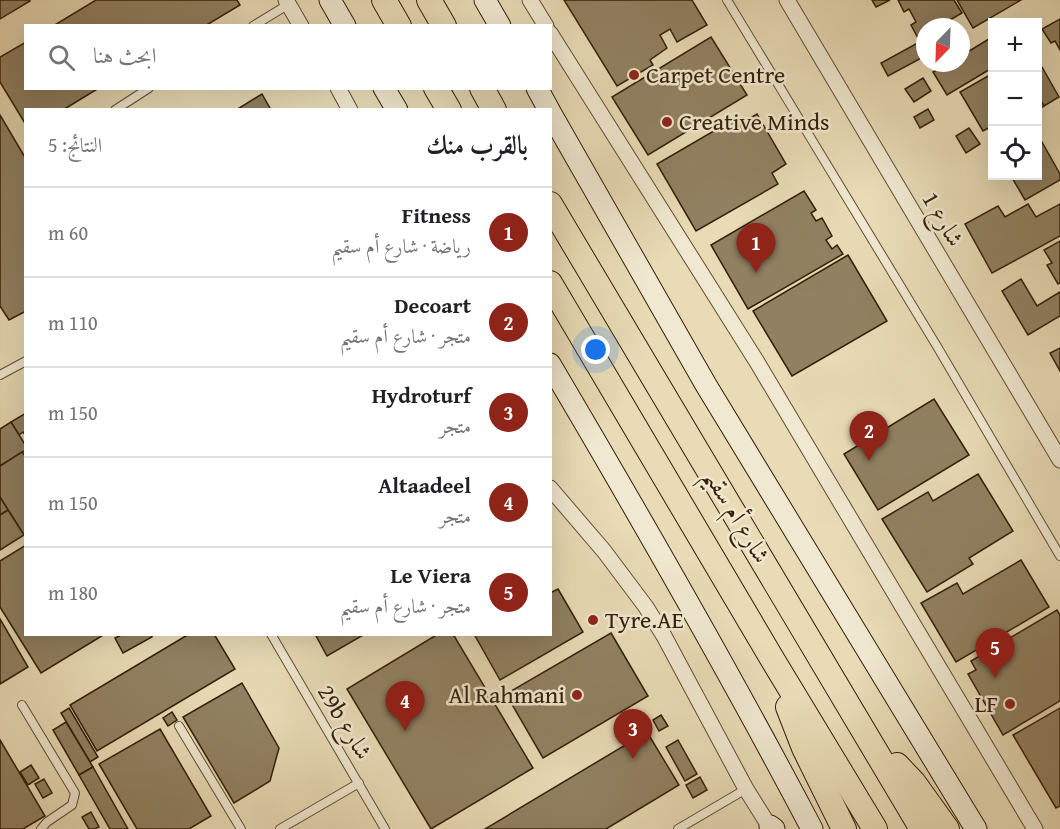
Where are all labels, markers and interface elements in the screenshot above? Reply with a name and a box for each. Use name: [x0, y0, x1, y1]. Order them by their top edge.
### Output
north arrow: [916, 18, 970, 72]
map controls: [988, 18, 1042, 180]
button: +: [988, 18, 1042, 72]
search box: [24, 24, 552, 90]
text: ابحث هنا: [93, 39, 157, 71]
icon: search: [45, 41, 78, 74]
place label: Carpet Centre: [646, 57, 785, 92]
marker: Carpet Centre: [627, 68, 641, 82]
button: −: [988, 72, 1042, 126]
place label: Creative Minds: [679, 104, 830, 139]
marker: Creative Minds: [660, 115, 674, 129]
text: بالقرب منك: [426, 125, 528, 164]
button: locate: [988, 126, 1042, 180]
text: النتائج: 5: [48, 130, 102, 159]
street label: شارع 1: [911, 185, 973, 254]
text: Fitness: [402, 199, 471, 231]
text: 60 m: [48, 218, 88, 247]
text: 1: [503, 218, 514, 247]
pin: 1: [736, 224, 776, 273]
text: رياضة · شارع أم سقيم: [331, 231, 471, 260]
text: Decoart: [394, 289, 471, 321]
text: 110 m: [48, 308, 98, 337]
text: 2: [503, 308, 514, 337]
text: متجر · شارع أم سقيم: [340, 321, 471, 350]
your location: [581, 335, 610, 364]
text: Hydroturf: [372, 379, 471, 411]
text: 150 m: [48, 398, 98, 427]
text: 3: [503, 398, 514, 427]
text: متجر: [439, 411, 471, 440]
pin: 2: [850, 412, 888, 461]
street label: شارع أم سقيم: [689, 462, 779, 573]
text: Altaadeel: [378, 469, 471, 501]
text: 150 m: [48, 488, 98, 517]
text: 4: [503, 488, 514, 517]
text: متجر: [439, 501, 471, 530]
text: Le Viera: [390, 559, 471, 591]
text: 180 m: [48, 578, 98, 607]
text: 5: [503, 578, 514, 607]
text: متجر · شارع أم سقيم: [340, 591, 471, 620]
place label: Tyre.AE: [605, 602, 684, 637]
marker: Tyre.AE: [586, 613, 600, 627]
pin: 5: [976, 628, 1014, 678]
street label: 29b شارع: [307, 677, 382, 768]
place label: Al Rahmani: [449, 677, 565, 712]
pin: 4: [386, 682, 424, 731]
place label: LF: [975, 686, 998, 721]
marker: Al Rahmani: [570, 688, 584, 702]
marker: LF: [1003, 697, 1017, 711]
pin: 3: [614, 710, 652, 759]

